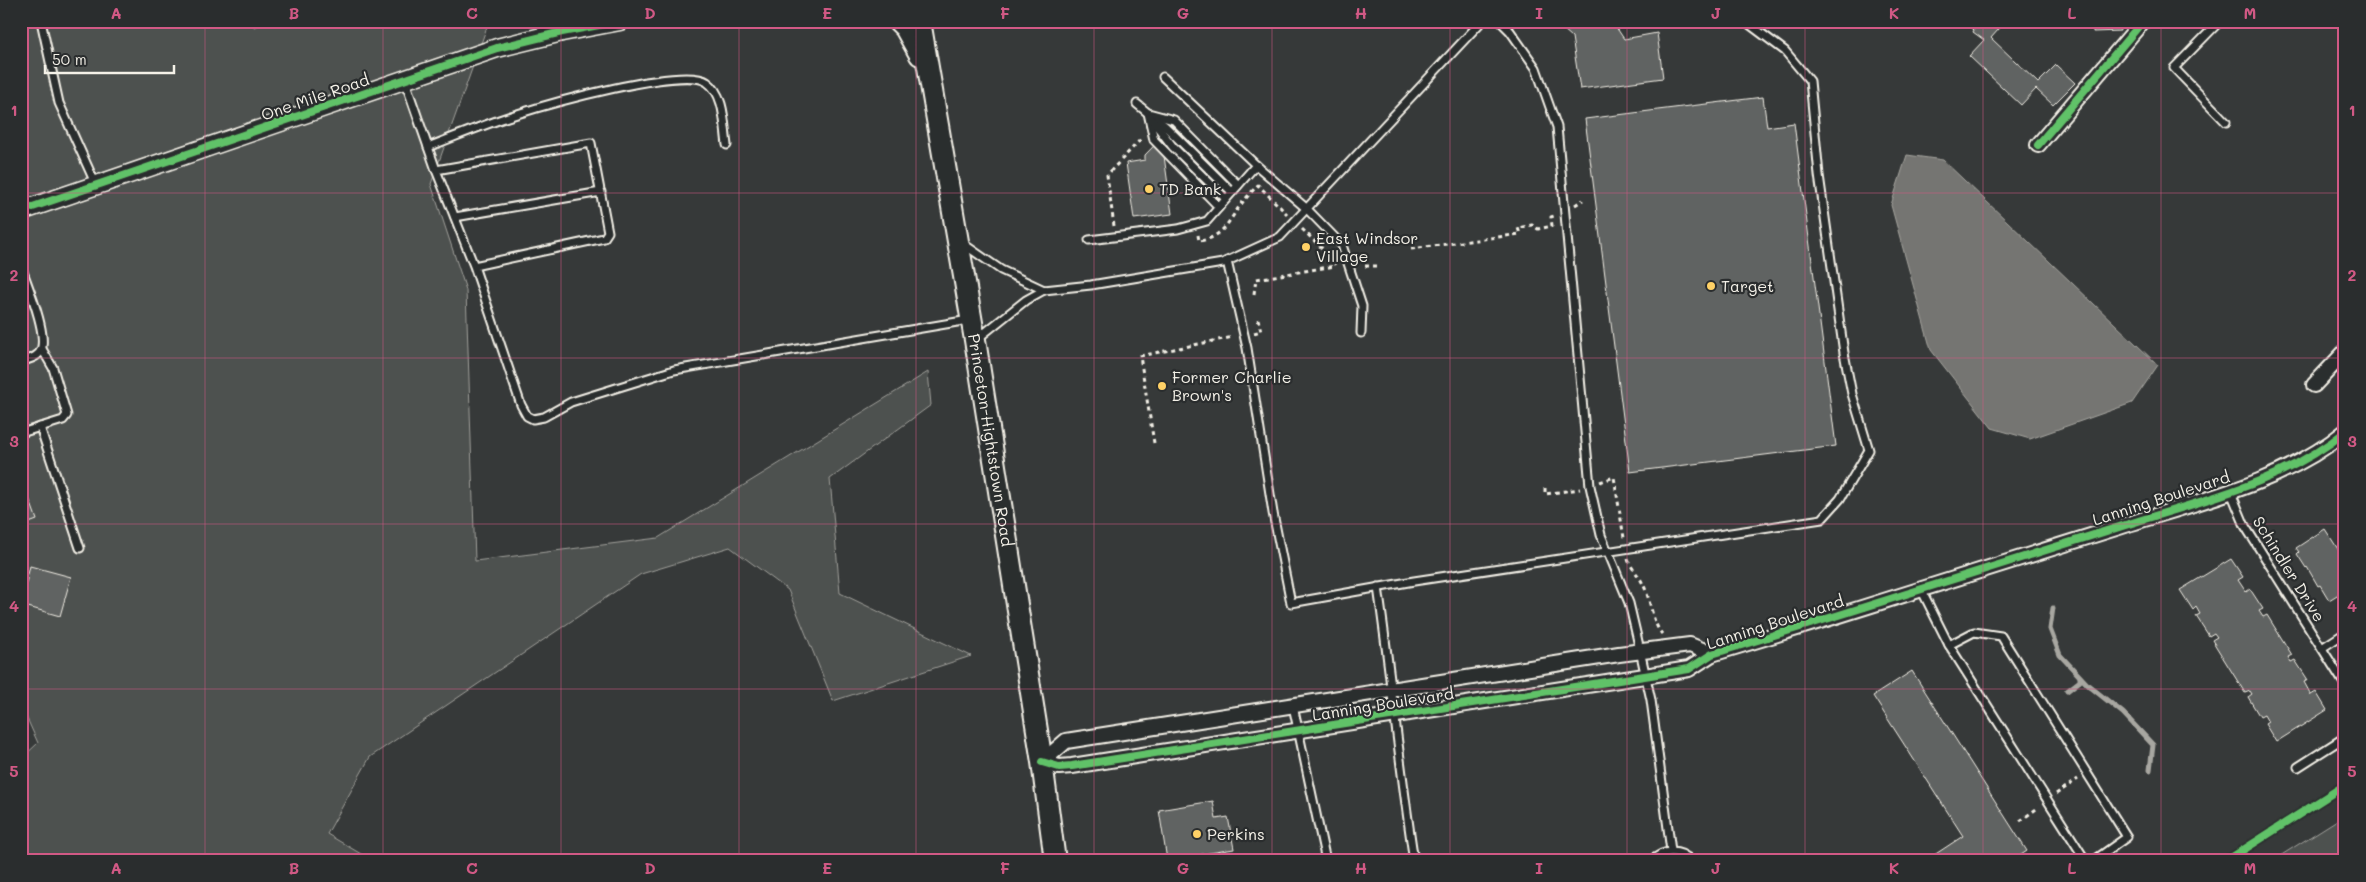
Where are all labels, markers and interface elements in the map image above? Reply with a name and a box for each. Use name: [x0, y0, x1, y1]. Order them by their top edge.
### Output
text: A: [110, 2, 122, 23]
text: B: [289, 2, 299, 23]
text: C: [466, 2, 478, 23]
text: D: [644, 2, 656, 23]
text: E: [822, 2, 832, 23]
text: F: [1000, 2, 1010, 23]
text: G: [1177, 2, 1189, 23]
text: H: [1355, 2, 1367, 23]
text: I: [1535, 2, 1543, 23]
text: J: [1711, 2, 1721, 23]
text: K: [1889, 2, 1899, 23]
text: L: [2067, 2, 2077, 23]
text: M: [2244, 2, 2256, 23]
scale bar: [45, 42, 174, 74]
text: 50 m: [52, 49, 87, 69]
street label: One Mile Road: [258, 68, 372, 125]
text: 1: [10, 99, 18, 120]
text: 1: [2348, 99, 2356, 120]
place label: TD Bank: [1159, 178, 1221, 199]
marker: TD Bank: [1143, 183, 1155, 195]
place label: East Windsor Village: [1316, 227, 1418, 266]
marker: East Windsor Village: [1300, 241, 1312, 253]
text: 2: [10, 264, 19, 285]
text: 2: [2348, 264, 2357, 285]
place label: Target: [1721, 275, 1774, 296]
marker: Target: [1705, 280, 1717, 292]
street label: Princeton-Hightstown Road: [964, 332, 1019, 548]
place label: Former Charlie Brown's: [1172, 366, 1292, 405]
marker: Former Charlie Brown's: [1156, 380, 1168, 392]
text: 3: [9, 430, 19, 451]
text: 3: [2347, 430, 2357, 451]
street label: Lanning Boulevard: [2090, 465, 2232, 530]
street label: Schindler Drive: [2249, 512, 2330, 625]
street label: Lanning Boulevard: [1704, 589, 1846, 654]
text: 4: [9, 595, 19, 616]
text: 4: [2347, 595, 2357, 616]
street label: Lanning Boulevard: [1311, 682, 1455, 725]
text: 5: [9, 760, 19, 781]
text: 5: [2347, 760, 2357, 781]
place label: Perkins: [1207, 823, 1265, 844]
marker: Perkins: [1191, 828, 1203, 840]
text: A: [110, 857, 122, 878]
text: B: [289, 857, 299, 878]
text: C: [466, 857, 478, 878]
text: D: [644, 857, 656, 878]
text: E: [822, 857, 832, 878]
text: F: [1000, 857, 1010, 878]
text: G: [1177, 857, 1189, 878]
text: H: [1355, 857, 1367, 878]
text: I: [1535, 857, 1543, 878]
text: J: [1711, 857, 1721, 878]
text: K: [1889, 857, 1899, 878]
text: L: [2067, 857, 2077, 878]
text: M: [2244, 857, 2256, 878]

